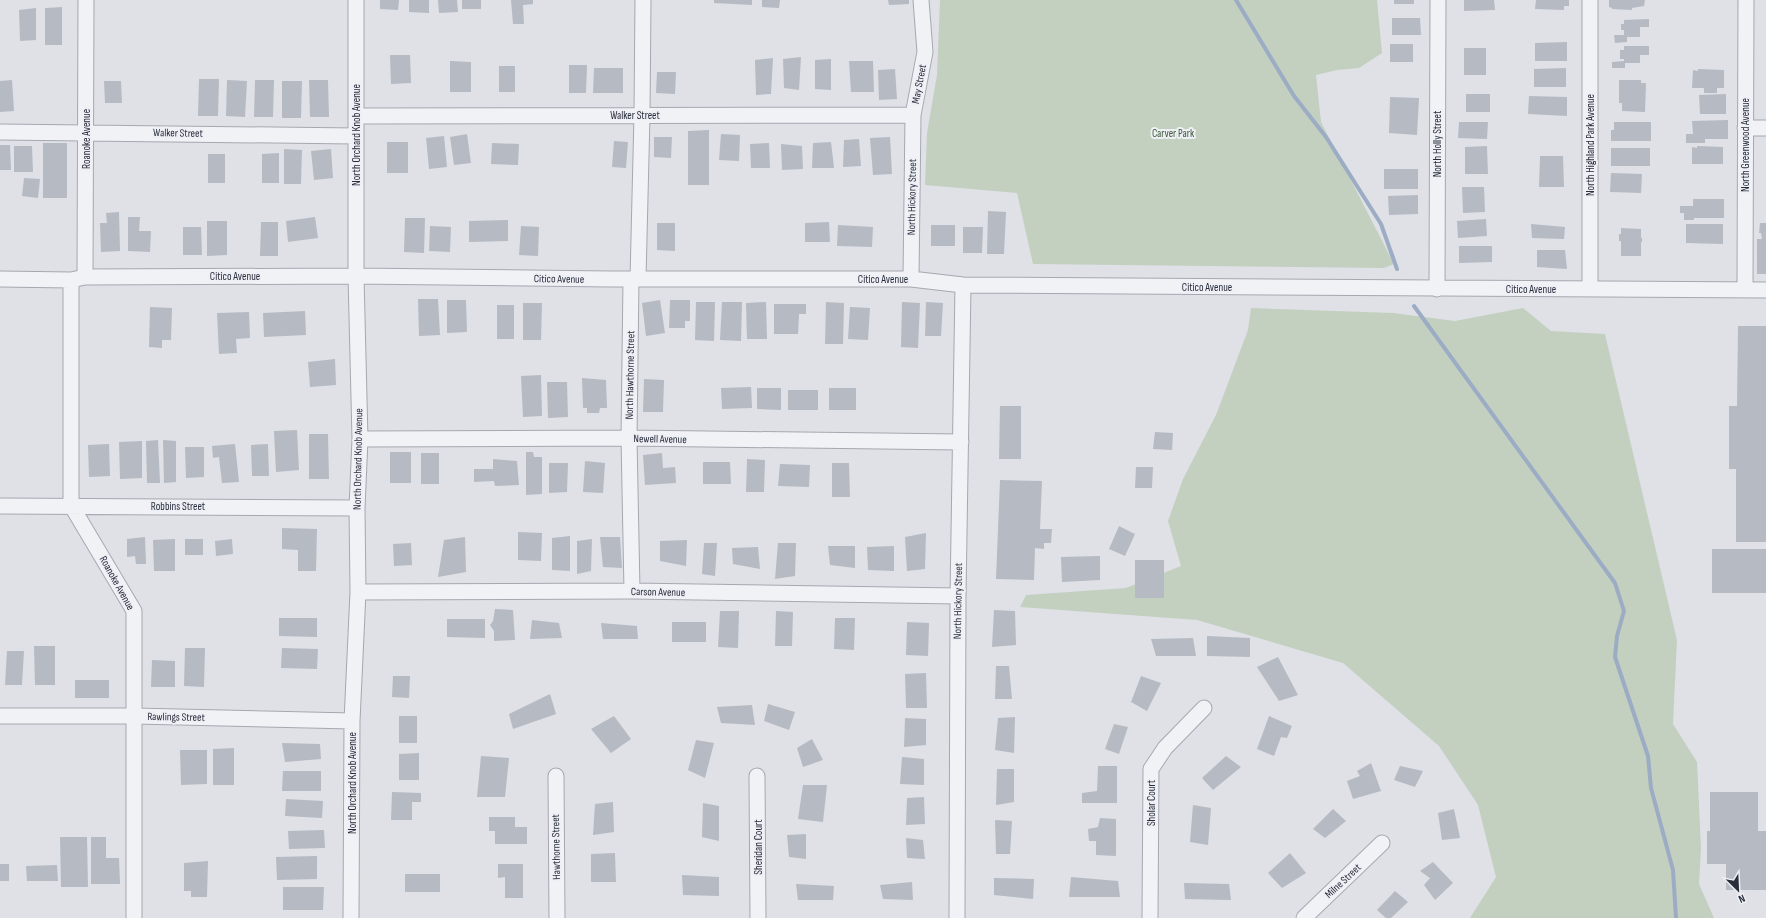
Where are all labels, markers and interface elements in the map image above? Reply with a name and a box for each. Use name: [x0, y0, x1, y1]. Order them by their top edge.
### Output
street label: May Street: [909, 63, 929, 105]
street label: North Orchard Knob Avenue: [350, 84, 363, 186]
street label: North Highland Park Avenue: [1584, 94, 1597, 196]
street label: North Greenwood Avenue: [1739, 98, 1752, 192]
street label: Roanoke Avenue: [80, 109, 93, 169]
street label: Walker Street: [610, 109, 660, 122]
street label: North Holly Street: [1431, 110, 1444, 177]
street label: Walker Street: [153, 126, 204, 140]
park label: Carver Park: [1152, 127, 1195, 140]
street label: North Hickory Street: [905, 158, 919, 235]
street label: Citico Avenue: [210, 270, 260, 283]
street label: Citico Avenue: [534, 272, 584, 286]
street label: Citico Avenue: [858, 273, 908, 286]
street label: Citico Avenue: [1182, 281, 1232, 294]
street label: Citico Avenue: [1506, 283, 1556, 296]
street label: North Hawthorne Street: [623, 330, 637, 420]
street label: North Orchard Knob Avenue: [351, 408, 365, 510]
street label: Newell Avenue: [633, 432, 687, 446]
street label: Robbins Street: [151, 500, 206, 513]
street label: Roanoke Avenue: [97, 554, 137, 612]
street label: North Hickory Street: [951, 562, 965, 639]
street label: Carson Avenue: [631, 585, 685, 599]
street label: Rawlings Street: [147, 710, 206, 724]
street label: North Orchard Knob Avenue: [346, 732, 359, 834]
street label: Sholar Court: [1145, 779, 1158, 826]
street label: Hawthorne Street: [549, 813, 563, 880]
street label: Sheridan Court: [752, 819, 765, 875]
street label: Milne Street: [1322, 861, 1364, 901]
north arrow: [1718, 870, 1758, 910]
text: N: [1736, 892, 1747, 906]

